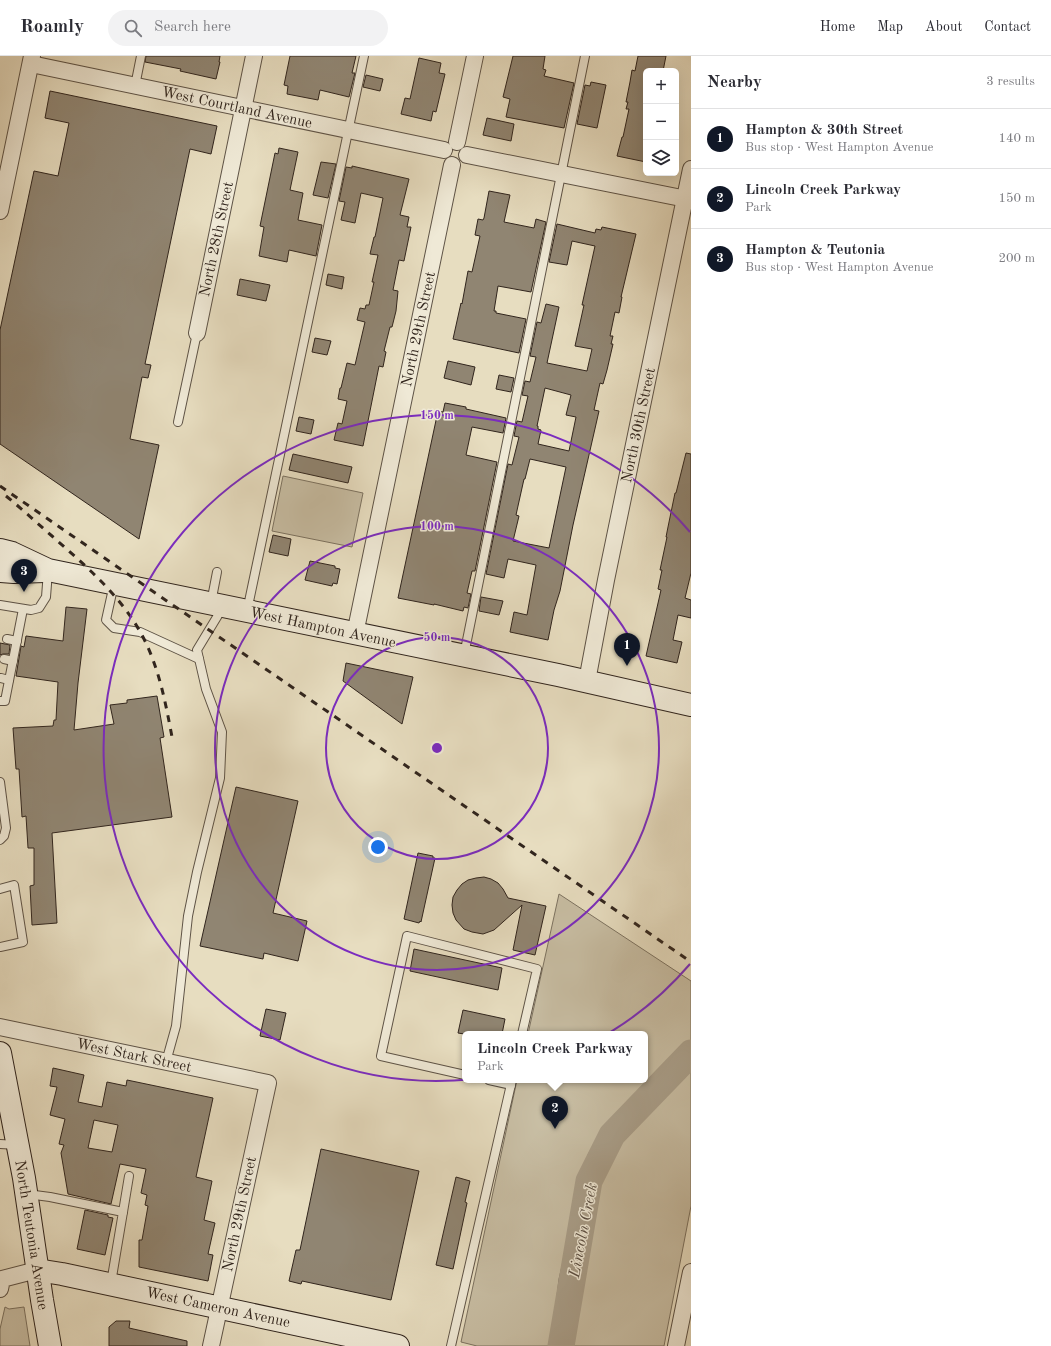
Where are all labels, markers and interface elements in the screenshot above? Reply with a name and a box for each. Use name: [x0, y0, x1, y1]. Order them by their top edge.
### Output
search box: [108, 10, 388, 46]
icon: search: [122, 17, 144, 39]
text: Roamly: [20, 18, 84, 37]
text: Search here: [154, 20, 231, 35]
text: Home: [820, 20, 855, 34]
text: Map: [877, 20, 903, 34]
text: About: [925, 20, 962, 34]
text: Contact: [984, 20, 1031, 34]
map controls: [643, 68, 679, 176]
button: +: [643, 68, 679, 104]
text: Nearby: [707, 74, 762, 91]
text: 3 results: [986, 75, 1035, 88]
street label: West Courtland Avenue: [160, 85, 313, 132]
button: −: [643, 104, 679, 140]
text: Hampton & 30th Street: [745, 123, 903, 138]
text: 1: [716, 132, 724, 145]
text: 140 m: [998, 132, 1035, 145]
button: layers: [643, 140, 679, 176]
text: Bus stop · West Hampton Avenue: [745, 141, 934, 154]
street label: North 28th Street: [198, 180, 237, 298]
text: Lincoln Creek Parkway: [745, 183, 901, 198]
text: 2: [716, 192, 724, 205]
text: 150 m: [998, 192, 1035, 205]
text: Park: [745, 201, 772, 214]
text: Hampton & Teutonia: [745, 243, 885, 258]
text: 3: [716, 252, 724, 265]
text: 200 m: [998, 252, 1035, 265]
text: Bus stop · West Hampton Avenue: [745, 261, 934, 274]
street label: North 29th Street: [400, 270, 439, 388]
street label: North 30th Street: [620, 366, 659, 484]
text: 150 m: [420, 409, 454, 422]
text: 100 m: [420, 521, 454, 533]
pin: 3: [11, 559, 37, 592]
street label: West Hampton Avenue: [248, 606, 397, 651]
text: 50 m: [424, 631, 451, 644]
pin: 1: [614, 633, 640, 666]
centre of rings: [430, 741, 444, 755]
your location: [368, 837, 388, 857]
popup: [462, 1031, 648, 1083]
street label: West Stark Street: [75, 1037, 193, 1076]
text: Lincoln Creek Parkway: [477, 1042, 633, 1057]
text: Park: [477, 1060, 504, 1073]
pin: 2: [542, 1096, 568, 1129]
street label: North 29th Street: [221, 1155, 260, 1273]
street label: North Teutonia Avenue: [11, 1159, 50, 1311]
water label: Lincoln Creek: [567, 1181, 601, 1280]
street label: West Cameron Avenue: [144, 1286, 291, 1331]

